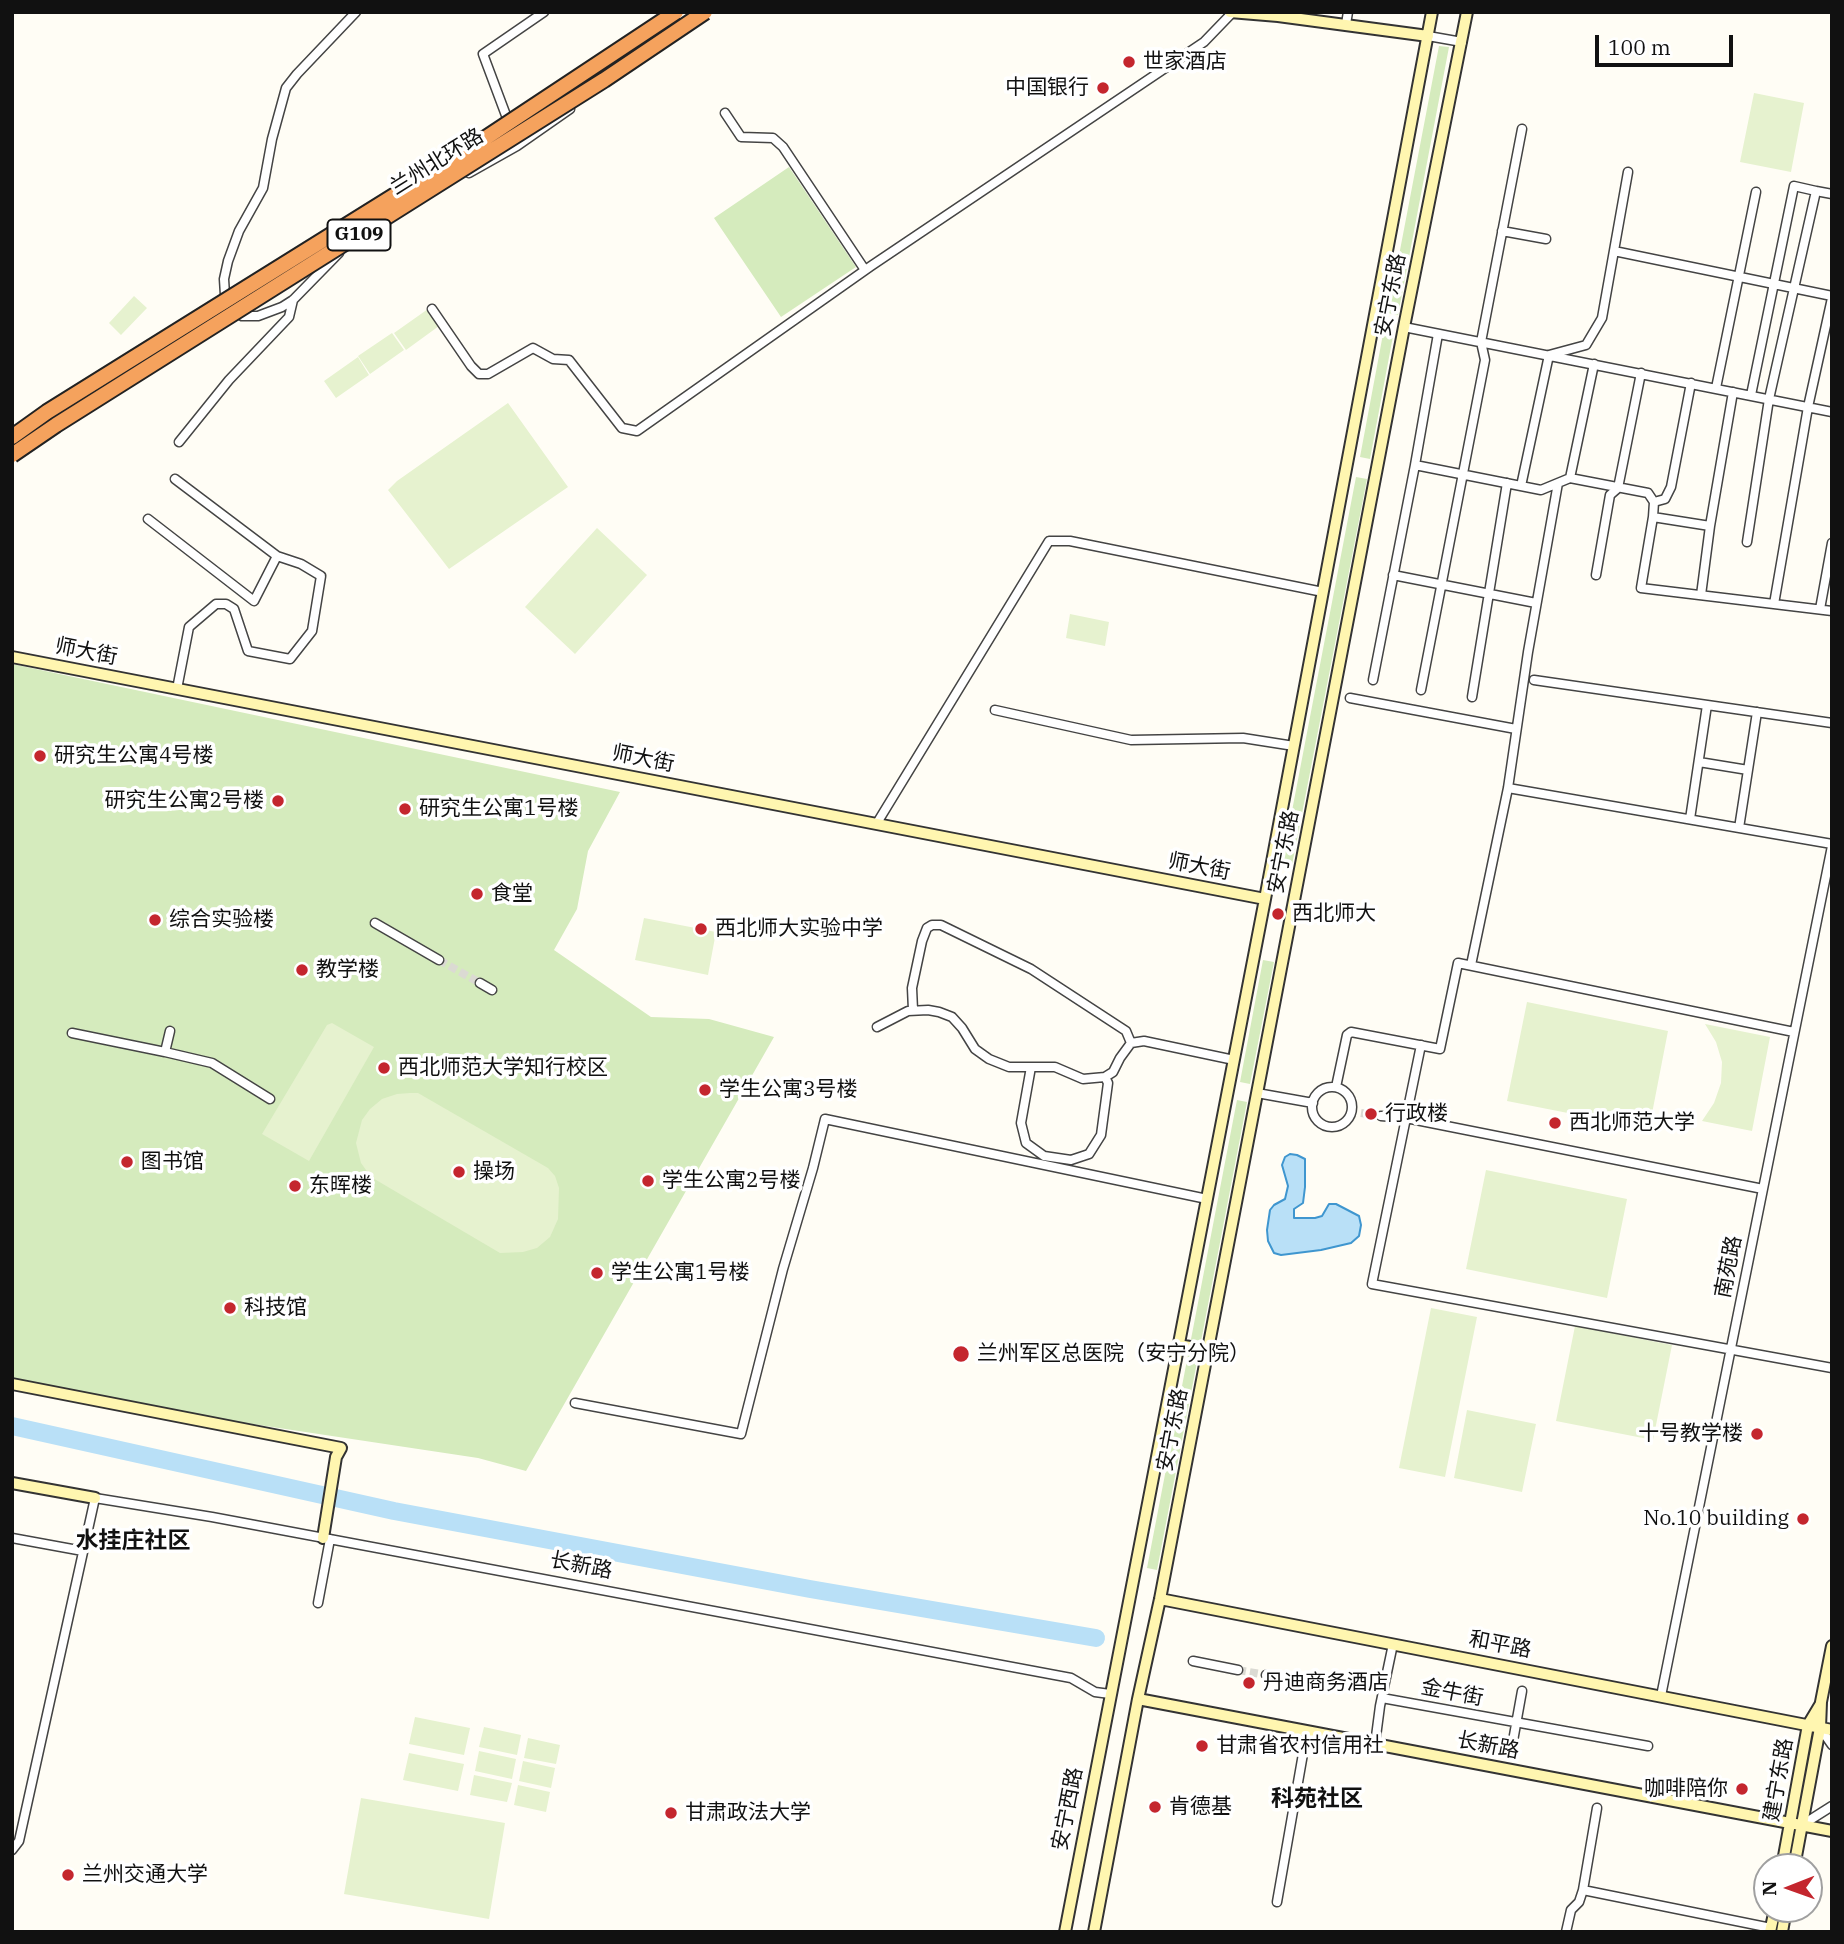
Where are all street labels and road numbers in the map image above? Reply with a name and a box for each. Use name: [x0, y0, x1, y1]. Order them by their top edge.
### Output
street label: 兰州北环路: [386, 123, 488, 201]
road number: G109: [328, 219, 390, 250]
street label: 安宁东路: [1371, 251, 1411, 339]
street label: 师大街: [53, 634, 119, 670]
street label: 师大街: [610, 741, 676, 777]
street label: 安宁东路: [1264, 808, 1304, 896]
street label: 师大街: [1166, 849, 1232, 885]
street label: 南苑路: [1711, 1234, 1747, 1300]
street label: 安宁东路: [1153, 1386, 1193, 1474]
street label: 长新路: [548, 1548, 614, 1584]
street label: 和平路: [1467, 1627, 1533, 1663]
street label: 金牛街: [1419, 1675, 1485, 1711]
street label: 长新路: [1455, 1728, 1521, 1764]
street label: 建宁东路: [1759, 1736, 1799, 1824]
street label: 安宁西路: [1048, 1765, 1088, 1853]

